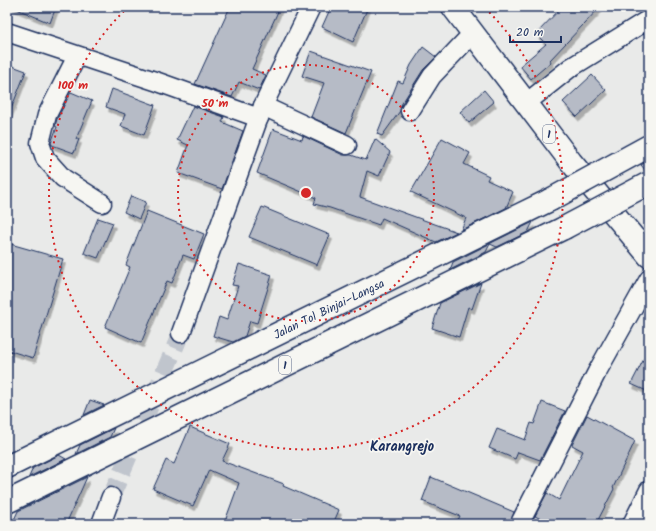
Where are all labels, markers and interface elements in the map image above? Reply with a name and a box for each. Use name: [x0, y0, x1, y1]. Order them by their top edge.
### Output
scale bar: [510, 18, 561, 44]
text: 20 m: [516, 23, 544, 42]
text: 100 m: [58, 76, 88, 95]
text: 50 m: [201, 94, 229, 113]
road number: 1: [543, 125, 555, 143]
centre of rings: [299, 186, 313, 200]
street label: Jalan Tol Binjai–Langsa: [270, 274, 388, 345]
road number: 1: [279, 356, 291, 374]
district label: Karangrejo: [370, 436, 435, 458]

